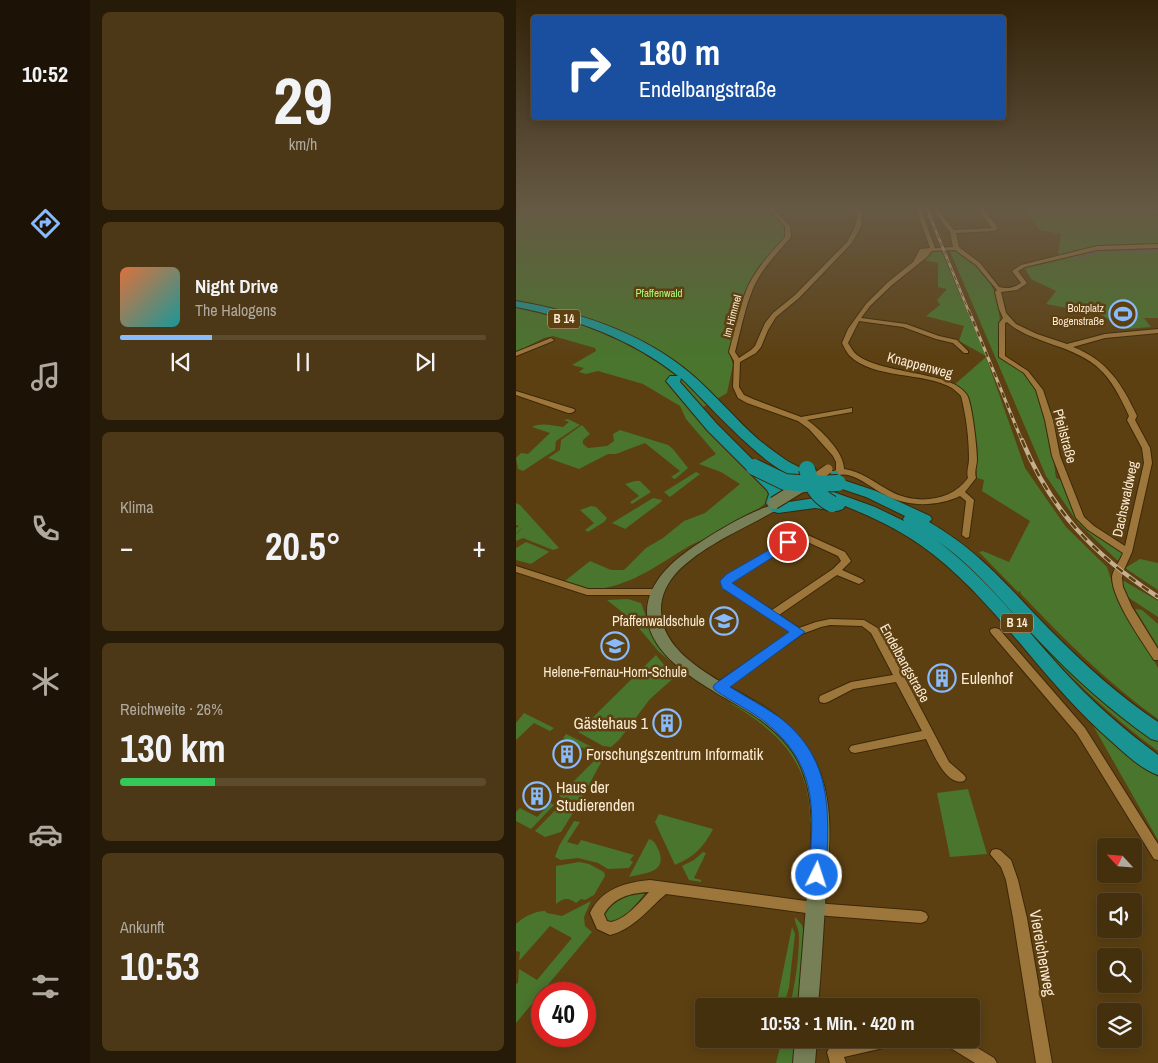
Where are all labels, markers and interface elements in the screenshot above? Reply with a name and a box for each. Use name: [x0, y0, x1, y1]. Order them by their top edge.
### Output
text: 180 m: [639, 29, 720, 76]
icon: right: [556, 35, 621, 100]
text: 29: [273, 57, 333, 144]
text: 10:52: [22, 59, 68, 89]
text: Endelbangstraße: [639, 74, 776, 104]
text: km/h: [289, 133, 317, 155]
icon: directions: [28, 206, 63, 241]
text: Night Drive: [195, 273, 278, 299]
park label: Pfaffenwald: [636, 286, 682, 300]
street label: Im Himmel: [720, 293, 744, 339]
text: The Halogens: [195, 299, 277, 321]
sports icon: Bolzplatz Bogenstraße: [1108, 299, 1138, 329]
place label: Bolzplatz Bogenstraße: [1052, 301, 1104, 328]
road number: B 14: [548, 310, 580, 328]
icon: previous: [167, 348, 195, 376]
icon: pause: [289, 348, 317, 376]
icon: next: [411, 348, 439, 376]
street label: Knappenweg: [885, 348, 955, 383]
icon: music: [28, 359, 63, 394]
street label: Pfeilstraße: [1049, 407, 1081, 465]
street label: Dachswaldweg: [1108, 459, 1142, 539]
text: Klima: [120, 496, 154, 518]
icon: phone: [28, 511, 63, 546]
text: 20.5°: [265, 521, 341, 572]
pin: [767, 521, 809, 563]
text: −: [120, 528, 133, 566]
text: +: [473, 528, 486, 566]
icon: arrive: [774, 528, 802, 556]
school or university icon: Pfaffenwaldschule: [709, 606, 739, 636]
place label: Pfaffenwaldschule: [612, 612, 705, 630]
road number: B 14: [1001, 614, 1033, 632]
street label: Endelbangstraße: [876, 620, 934, 706]
school or university icon: Helene-Fernau-Horn-Schule: [600, 631, 630, 661]
place label: Helene-Fernau-Horn-Schule: [543, 663, 687, 681]
building icon: Eulenhof: [927, 663, 957, 693]
icon: climate: [28, 664, 63, 699]
place label: Eulenhof: [961, 667, 1013, 689]
text: Reichweite · 26%: [120, 698, 223, 720]
building icon: Gästehaus 1: [652, 708, 682, 738]
place label: Gästehaus 1: [574, 712, 649, 734]
text: 130 km: [120, 723, 226, 774]
building icon: Forschungszentrum Informatik: [552, 739, 582, 769]
place label: Forschungszentrum Informatik: [586, 743, 764, 765]
place label: Haus der Studierenden: [556, 776, 635, 816]
building icon: Haus der Studierenden: [522, 781, 552, 811]
icon: car: [28, 817, 63, 852]
north arrow: [1097, 838, 1142, 882]
map controls: [1097, 838, 1142, 1048]
position arrow: [790, 848, 842, 900]
button: sound: [1097, 893, 1142, 938]
street label: Viereichenweg: [1025, 908, 1062, 999]
text: Ankunft: [120, 916, 165, 938]
text: 10:53: [120, 941, 200, 992]
button: search: [1097, 948, 1142, 993]
icon: filters: [28, 969, 63, 1004]
speed limit sign: 40: [531, 982, 596, 1047]
button: layers: [1097, 1003, 1142, 1048]
text: 10:53 · 1 Min. · 420 m: [760, 1010, 915, 1036]

